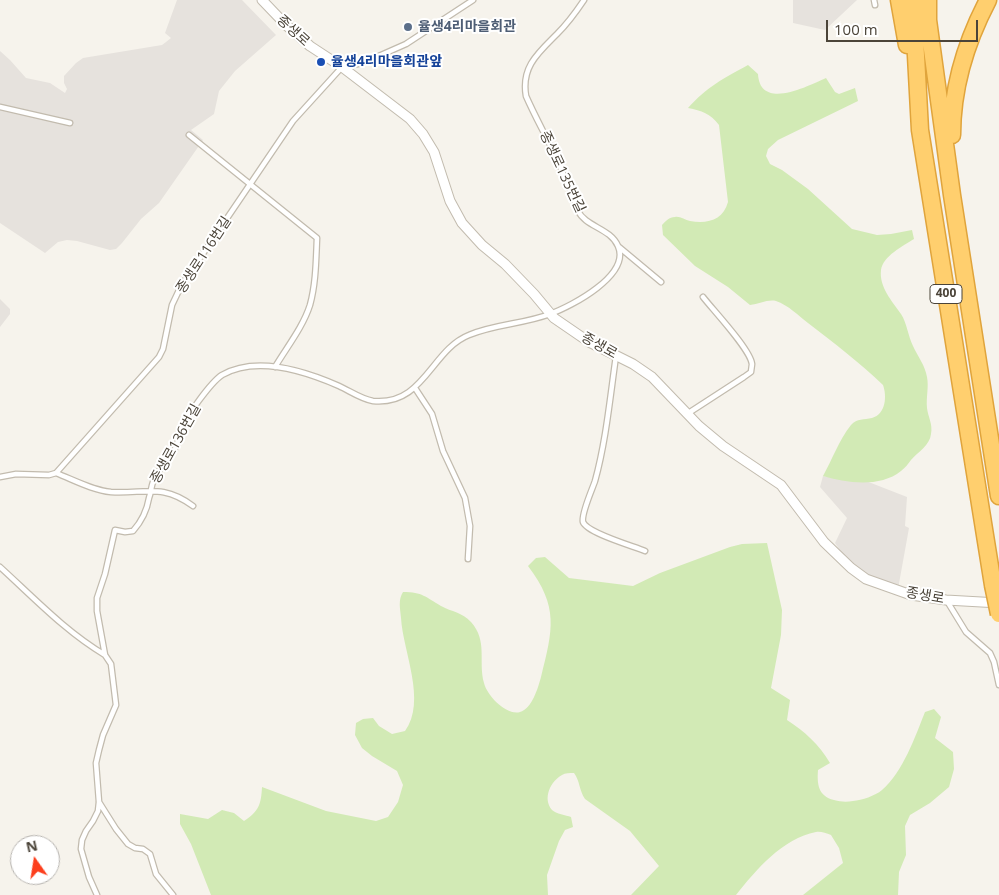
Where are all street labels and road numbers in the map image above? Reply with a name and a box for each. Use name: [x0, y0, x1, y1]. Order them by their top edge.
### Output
street label: 종생로: [273, 12, 313, 50]
street label: 종생로135번길: [536, 128, 588, 216]
street label: 종생로116번길: [173, 213, 235, 297]
road number: 400: [930, 284, 962, 304]
street label: 종생로: [578, 329, 620, 363]
street label: 종생로136번길: [147, 401, 205, 487]
street label: 종생로: [905, 584, 945, 608]

